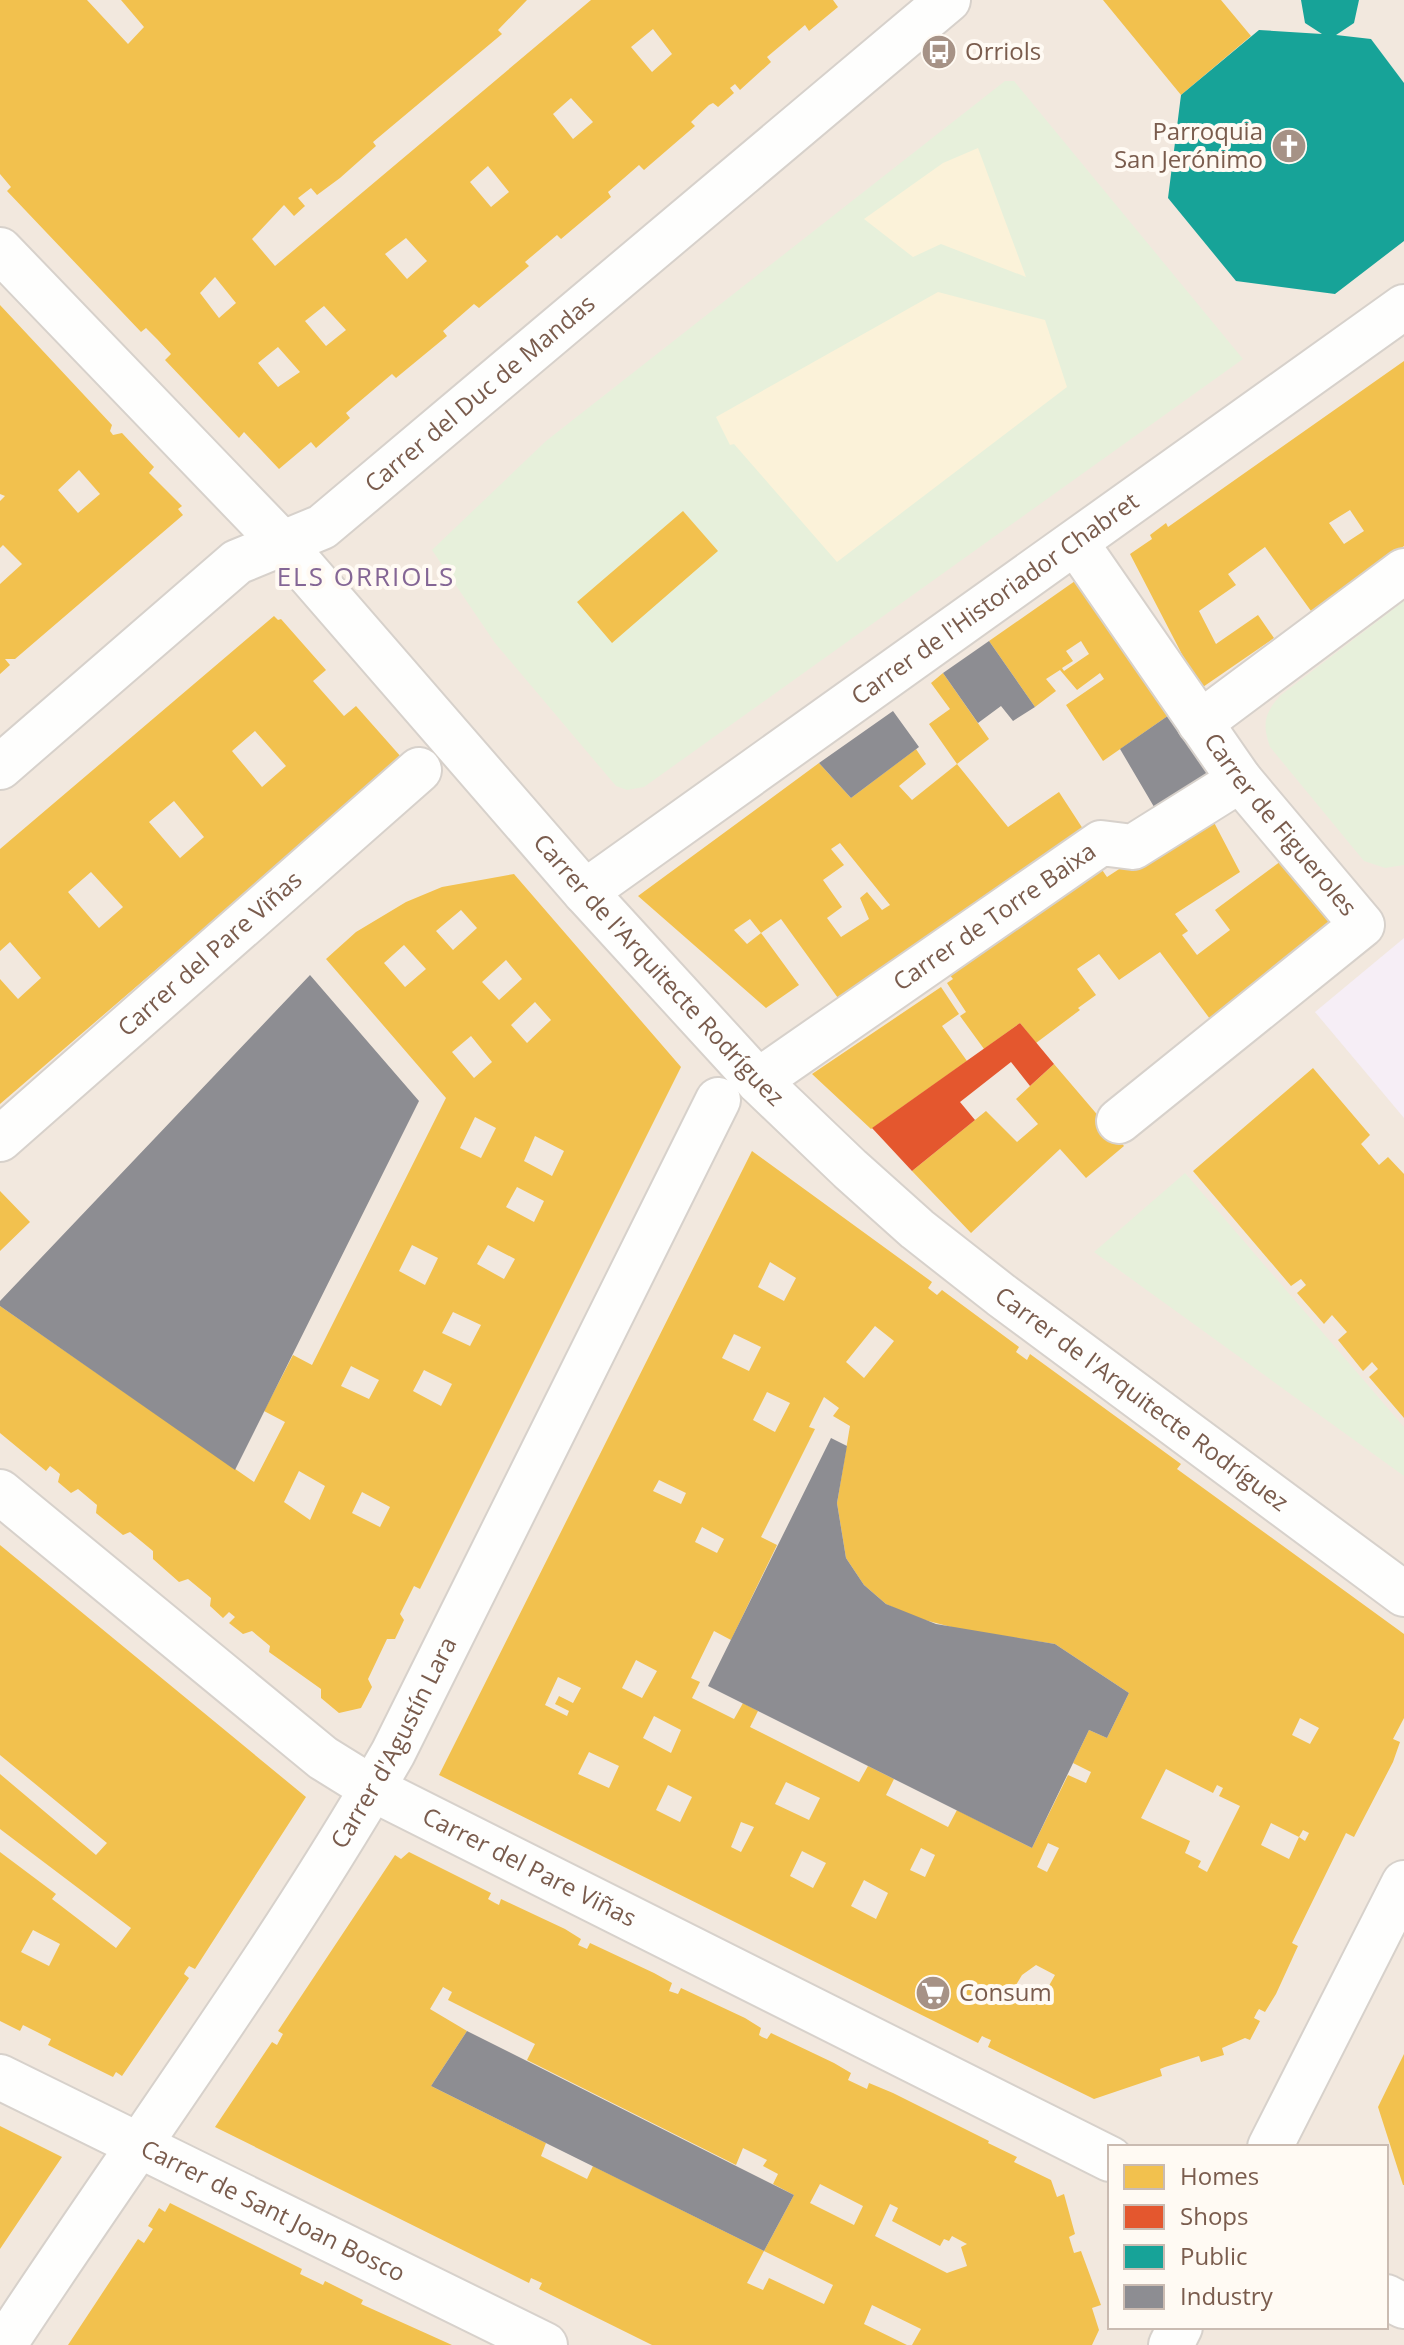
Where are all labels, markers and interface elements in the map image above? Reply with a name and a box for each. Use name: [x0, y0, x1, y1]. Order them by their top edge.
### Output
bus stop icon: Orriols: [920, 33, 958, 71]
place label: Orriols: [965, 34, 1041, 67]
place label: Parroquia San Jerónimo: [1114, 114, 1263, 175]
church icon: Parroquia San Jerónimo: [1270, 127, 1308, 165]
street label: Carrer del Duc de Mandas: [357, 286, 601, 499]
street label: Carrer de l'Historiador Chabret: [844, 484, 1144, 712]
district label: ELS ORRIOLS: [277, 558, 455, 594]
street label: Carrer de Figueroles: [1197, 726, 1365, 922]
street label: Carrer de l'Arquitecte Rodríguez: [527, 826, 792, 1113]
street label: Carrer de Torre Baixa: [886, 834, 1102, 998]
street label: Carrer del Pare Viñas: [110, 863, 308, 1043]
street label: Carrer de l'Arquitecte Rodríguez: [989, 1278, 1296, 1518]
street label: Carrer d'Agustín Lara: [322, 1631, 463, 1854]
street label: Carrer del Pare Viñas: [417, 1799, 642, 1934]
supermarket icon: Consum: [914, 1974, 952, 2012]
place label: Consum: [959, 1975, 1052, 2008]
street label: Carrer de Sant Joan Bosco: [136, 2131, 411, 2289]
legend: [1108, 2145, 1388, 2329]
text: Homes: [1180, 2159, 1259, 2192]
text: Shops: [1180, 2199, 1248, 2232]
text: Public: [1180, 2239, 1247, 2272]
text: Industry: [1180, 2279, 1274, 2312]

